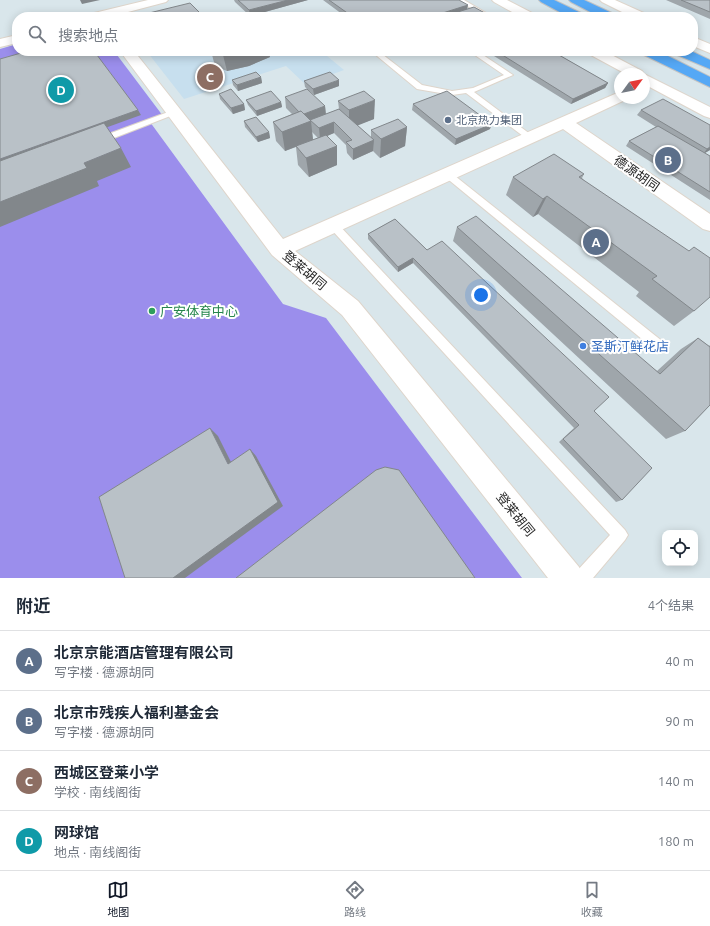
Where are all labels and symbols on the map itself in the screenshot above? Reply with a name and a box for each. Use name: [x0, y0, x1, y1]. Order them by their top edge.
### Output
pin: C: [197, 62, 223, 92]
north arrow: [614, 68, 650, 104]
pin: D: [48, 75, 74, 105]
place label: 北京热力集团: [456, 114, 522, 126]
marker: 北京热力集团: [443, 115, 453, 125]
pin: B: [655, 145, 681, 175]
street label: 德源胡同: [612, 152, 662, 194]
pin: A: [583, 227, 609, 257]
street label: 登莱胡同: [281, 248, 329, 292]
your location: [471, 285, 491, 305]
place label: 广安体育中心: [160, 304, 238, 318]
marker: 广安体育中心: [147, 306, 157, 316]
place label: 圣斯汀鲜花店: [591, 339, 669, 353]
marker: 圣斯汀鲜花店: [578, 341, 588, 351]
street label: 登莱胡同: [494, 489, 538, 539]

